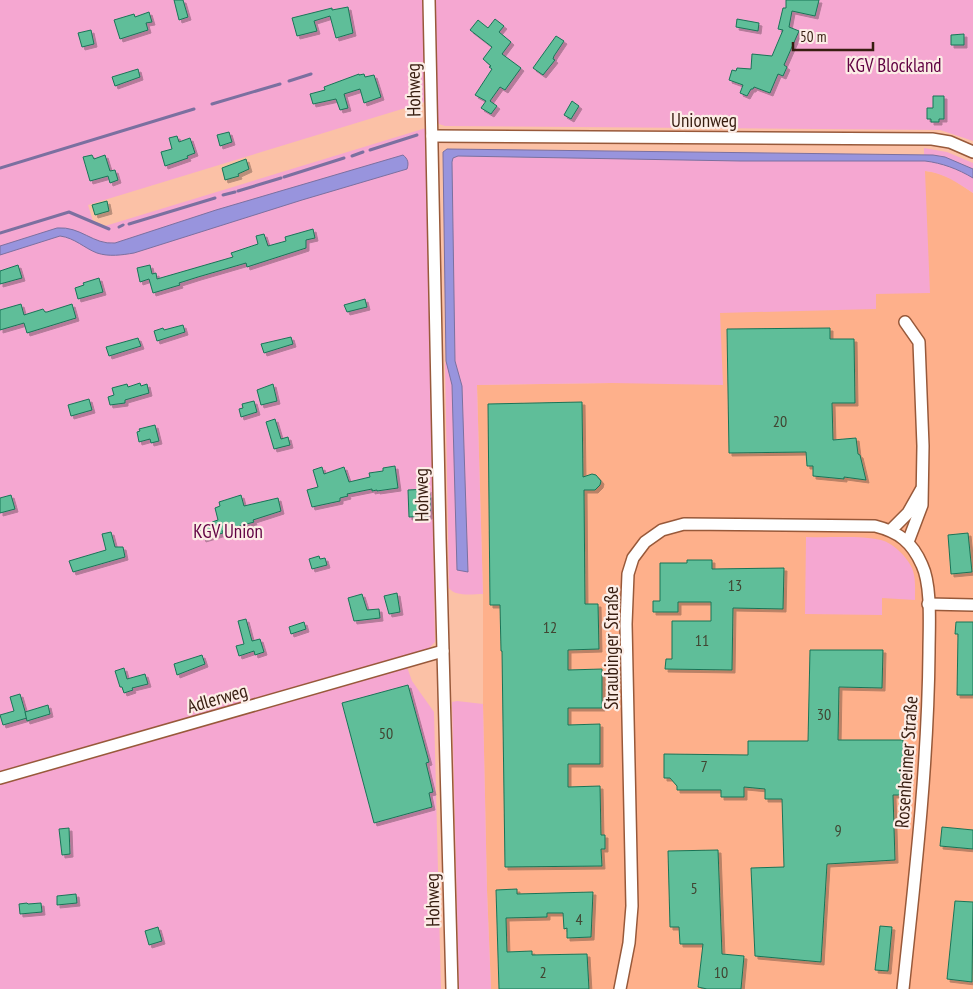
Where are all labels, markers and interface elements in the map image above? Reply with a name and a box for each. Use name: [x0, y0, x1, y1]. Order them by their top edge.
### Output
scale bar: [793, 20, 873, 52]
text: 50 m: [800, 27, 826, 46]
park label: KGV Blockland: [846, 53, 942, 77]
street label: Hohweg: [401, 63, 425, 117]
street label: Unionweg: [671, 108, 737, 132]
house number: 20: [773, 411, 787, 431]
street label: Hohweg: [409, 468, 433, 522]
park label: KGV Union: [193, 519, 263, 543]
house number: 13: [728, 575, 742, 595]
street label: Straubinger Straße: [599, 586, 623, 710]
house number: 12: [543, 617, 557, 637]
house number: 11: [695, 630, 709, 650]
street label: Adlerweg: [184, 678, 250, 718]
street label: Rosenheimer Straße: [889, 695, 923, 829]
house number: 30: [817, 704, 831, 724]
house number: 50: [379, 723, 393, 743]
house number: 7: [700, 756, 708, 776]
house number: 9: [834, 820, 842, 840]
street label: Hohweg: [420, 873, 444, 927]
house number: 5: [690, 878, 698, 898]
house number: 4: [575, 909, 583, 929]
house number: 2: [539, 962, 547, 982]
house number: 10: [714, 962, 728, 982]

